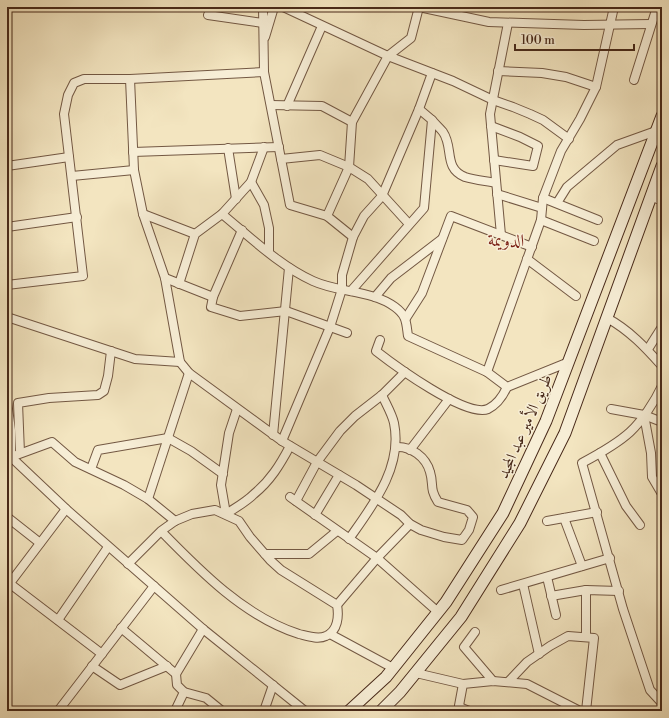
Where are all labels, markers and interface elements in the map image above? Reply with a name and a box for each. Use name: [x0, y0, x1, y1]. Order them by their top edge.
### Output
scale bar: [515, 26, 634, 52]
text: 100 m: [521, 33, 555, 48]
district label: الدويمة: [488, 230, 525, 252]
street label: طريق الأمير عبد المجيد: [491, 370, 557, 482]

